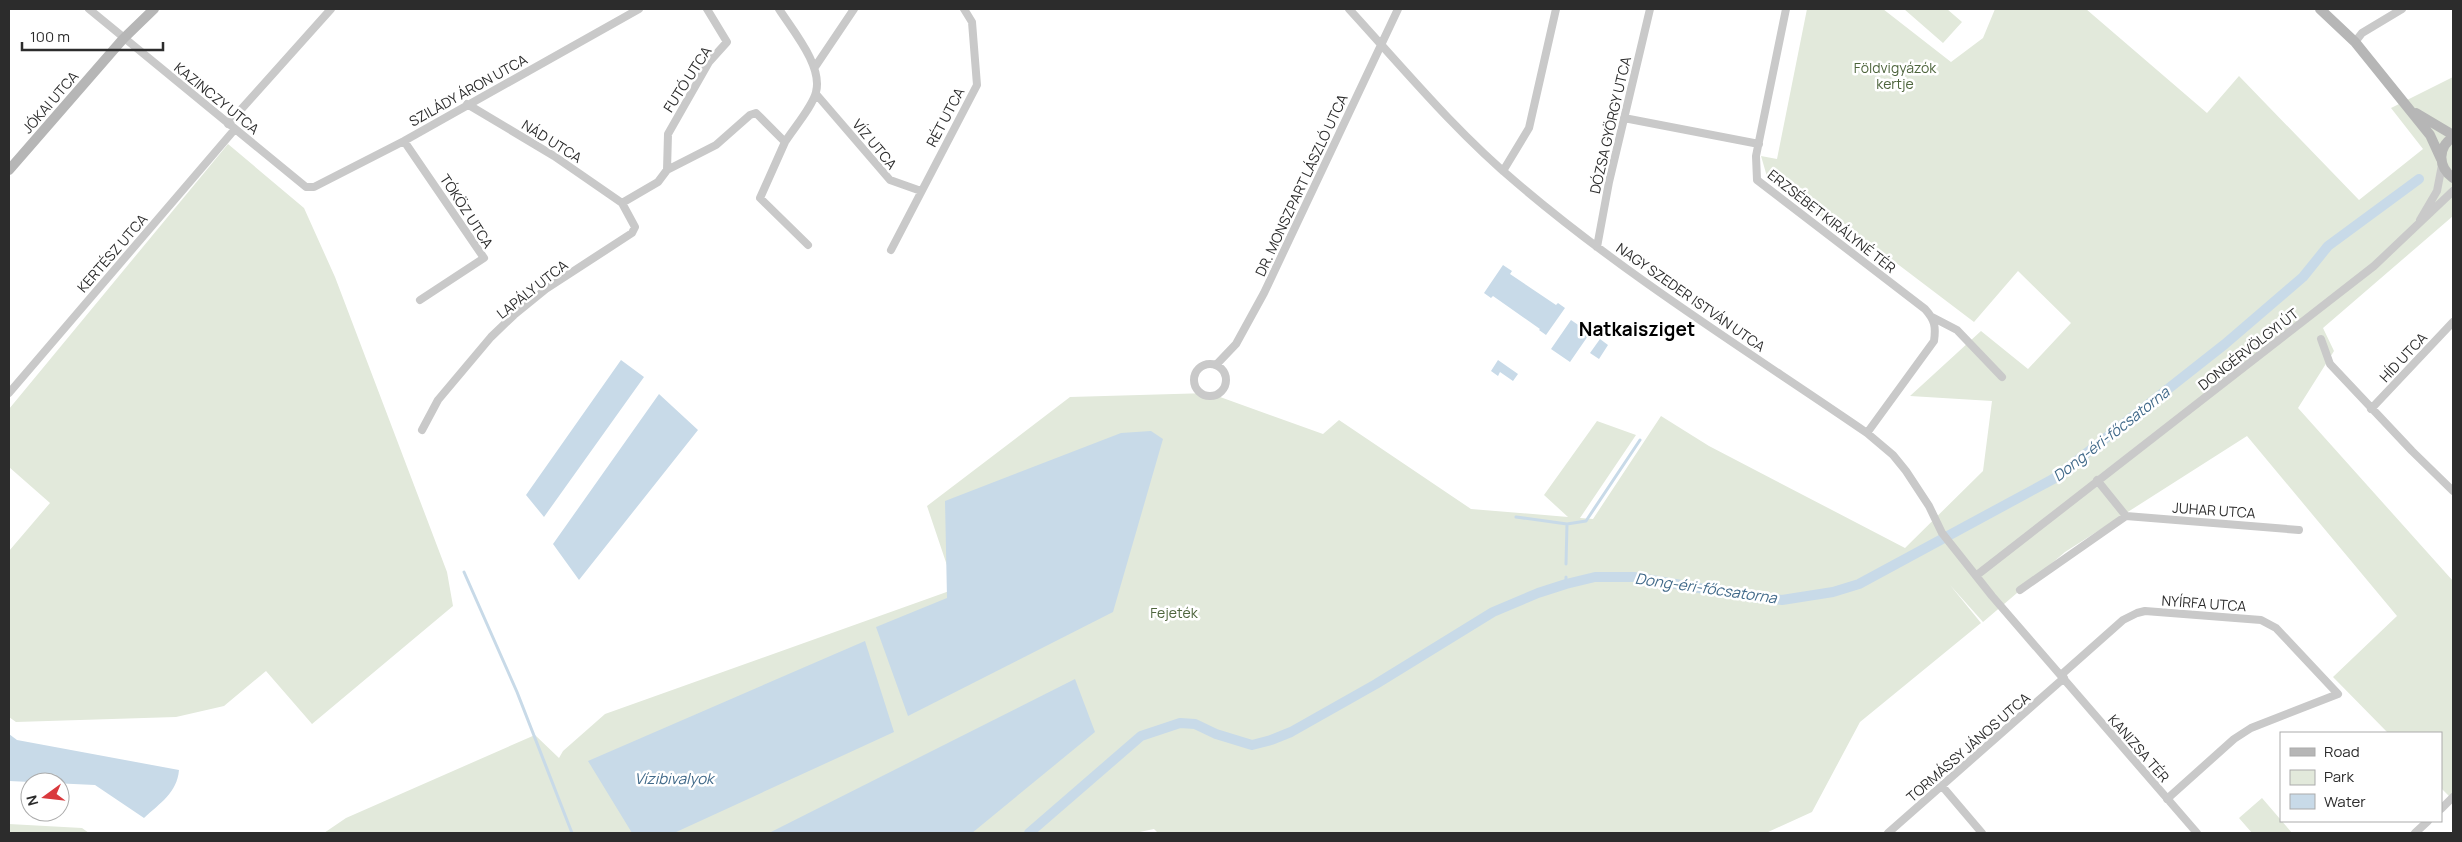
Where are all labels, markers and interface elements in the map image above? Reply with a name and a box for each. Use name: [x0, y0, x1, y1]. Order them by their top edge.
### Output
scale bar: [22, 20, 164, 52]
text: 100 m: [30, 26, 70, 47]
street label: FUTÓ UTCA: [659, 42, 715, 116]
street label: SZILÁDY ÁRON UTCA: [405, 50, 531, 130]
street label: DÓZSA GYÖRGY UTCA: [1585, 54, 1635, 196]
street label: KAZINCZY UTCA: [171, 58, 264, 138]
park label: Földvigyázók kertje: [1854, 58, 1937, 93]
street label: JÓKAI UTCA: [18, 67, 82, 137]
street label: RÉT UTCA: [922, 84, 969, 150]
street label: DR. MONSZPART LÁSZLÓ UTCA: [1250, 91, 1352, 279]
street label: NÁD UTCA: [518, 115, 586, 167]
street label: VÍZ UTCA: [848, 115, 902, 173]
street label: ERZSÉBET KIRÁLYNÉ TÉR: [1764, 165, 1900, 277]
street label: TÓKÖZ UTCA: [436, 170, 498, 252]
street label: KERTÉSZ UTCA: [73, 210, 151, 296]
street label: NAGY SZEDER ISTVÁN UTCA: [1613, 238, 1769, 356]
street label: LAPÁLY UTCA: [493, 255, 572, 323]
street label: DONGÉRVÖLGYI ÚT: [2194, 304, 2303, 394]
district label: Natkaisziget: [1579, 316, 1695, 342]
street label: HÍD UTCA: [2375, 328, 2431, 386]
water label: Dong-éri-főcsatorna: [2048, 381, 2174, 486]
street label: JUHAR UTCA: [2172, 498, 2256, 522]
water label: Dong-éri-főcsatorna: [1634, 568, 1779, 608]
street label: NYÍRFA UTCA: [2161, 591, 2247, 615]
park label: Fejeték: [1150, 603, 1199, 622]
street label: TORMÁSSY JÁNOS UTCA: [1902, 688, 2034, 806]
street label: KANIZSA TÉR: [2104, 710, 2174, 786]
legend: [2280, 732, 2442, 822]
text: Road: [2324, 741, 2360, 762]
text: Park: [2324, 766, 2354, 787]
water label: Vízibivalyok: [634, 768, 716, 789]
north arrow: [20, 772, 70, 822]
text: Water: [2324, 791, 2366, 812]
text: N: [21, 793, 42, 808]

